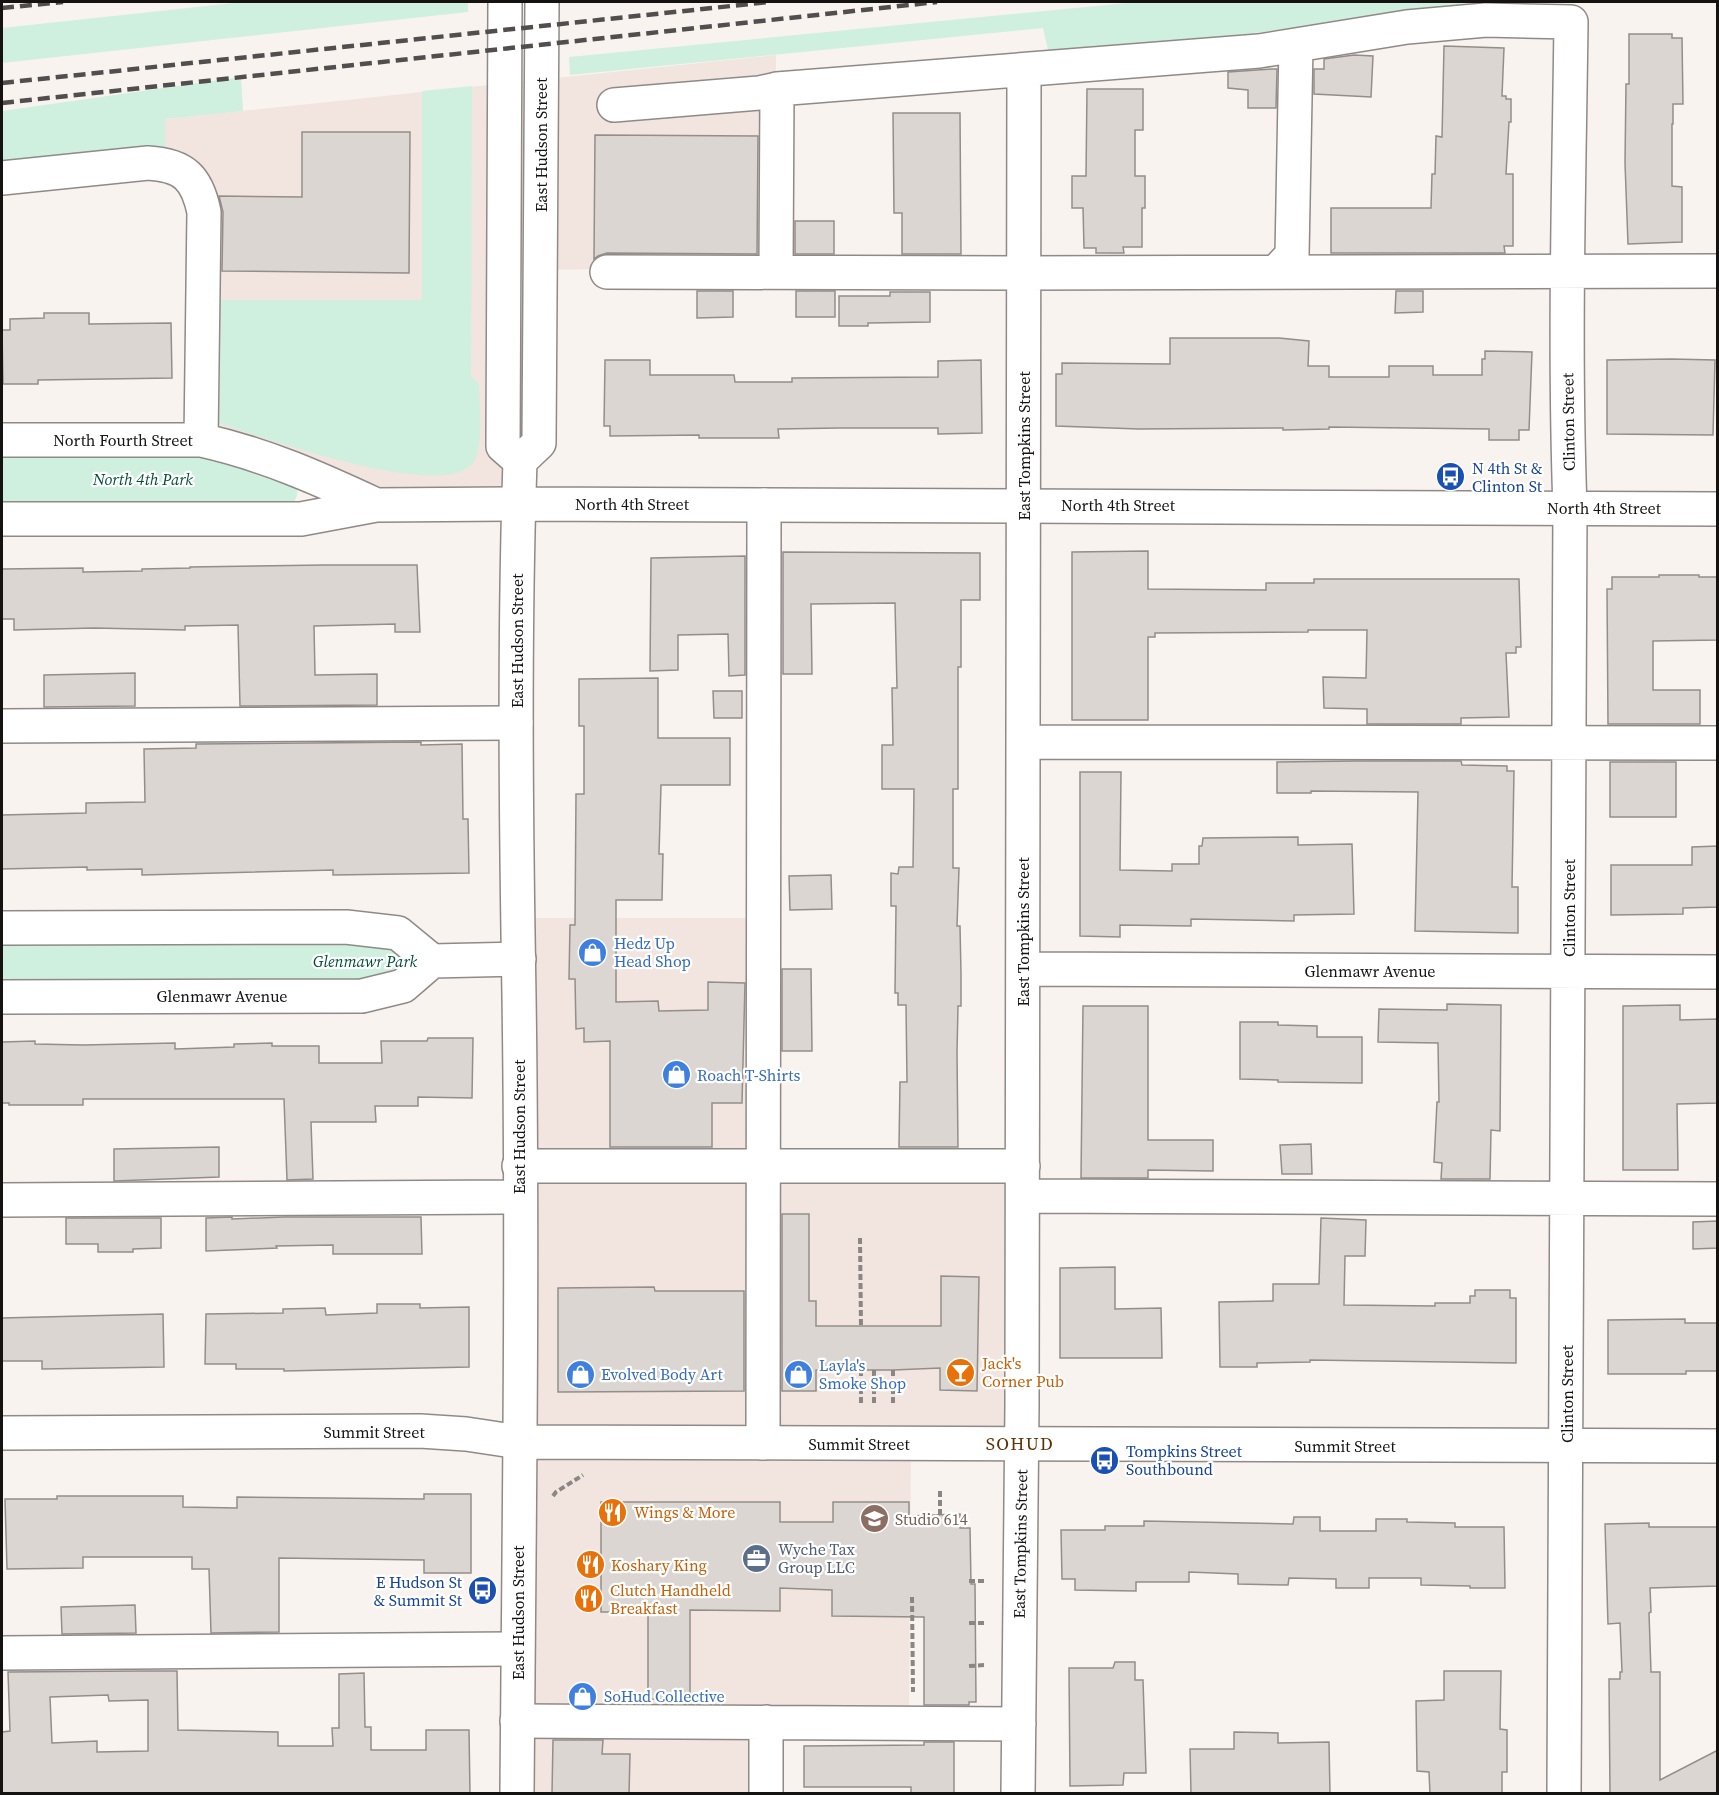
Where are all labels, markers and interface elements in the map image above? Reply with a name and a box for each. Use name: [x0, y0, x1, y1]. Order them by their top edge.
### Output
street label: East Hudson Street: [530, 77, 552, 212]
street label: East Tompkins Street: [1013, 371, 1035, 521]
street label: Clinton Street: [1556, 372, 1580, 471]
street label: North Fourth Street: [53, 429, 194, 451]
place label: N 4th St & Clinton St: [1472, 457, 1543, 497]
bus stop icon: N 4th St & Clinton St: [1435, 461, 1467, 493]
park label: North 4th Park: [92, 468, 193, 490]
street label: North 4th Street: [575, 493, 690, 515]
street label: North 4th Street: [1061, 494, 1176, 516]
street label: North 4th Street: [1547, 497, 1662, 519]
street label: East Hudson Street: [506, 573, 528, 708]
street label: East Tompkins Street: [1012, 857, 1034, 1007]
street label: Clinton Street: [1558, 858, 1580, 957]
place label: Hedz Up Head Shop: [614, 932, 691, 972]
shop icon: Hedz Up Head Shop: [577, 936, 609, 968]
park label: Glenmawr Park: [313, 950, 417, 972]
street label: Glenmawr Avenue: [1304, 960, 1436, 982]
street label: Glenmawr Avenue: [156, 985, 288, 1007]
street label: East Hudson Street: [508, 1059, 530, 1194]
shop icon: Roach T-Shirts: [660, 1059, 692, 1091]
place label: Roach T-Shirts: [697, 1064, 801, 1086]
street label: Clinton Street: [1556, 1344, 1578, 1443]
place label: Jack's Corner Pub: [981, 1352, 1064, 1392]
place label: Layla's Smoke Shop: [819, 1354, 906, 1394]
bar icon: Jack's Corner Pub: [945, 1356, 977, 1388]
shop icon: Evolved Body Art: [564, 1358, 596, 1390]
shop icon: Layla's Smoke Shop: [782, 1358, 814, 1390]
place label: Evolved Body Art: [601, 1363, 723, 1385]
street label: Summit Street: [323, 1421, 425, 1443]
district label: SOHUD: [986, 1431, 1054, 1456]
street label: Summit Street: [808, 1433, 910, 1455]
street label: Summit Street: [1294, 1435, 1396, 1457]
place label: Tompkins Street Southbound: [1126, 1440, 1243, 1480]
bus stop icon: Tompkins Street Southbound: [1089, 1444, 1121, 1476]
street label: East Tompkins Street: [1008, 1468, 1032, 1619]
restaurant icon: Wings & More: [597, 1496, 629, 1528]
place label: Wings & More: [634, 1501, 735, 1523]
school or university icon: Studio 614: [858, 1503, 890, 1535]
place label: Studio 614: [895, 1508, 968, 1530]
place label: Wyche Tax Group LLC: [778, 1538, 856, 1578]
office icon: Wyche Tax Group LLC: [741, 1542, 773, 1574]
street label: East Hudson Street: [507, 1545, 529, 1680]
restaurant icon: Koshary King: [574, 1549, 606, 1581]
place label: Koshary King: [611, 1554, 707, 1576]
place label: E Hudson St & Summit St: [374, 1571, 463, 1611]
bus stop icon: E Hudson St & Summit St: [467, 1575, 499, 1607]
place label: Clutch Handheld Breakfast: [610, 1579, 731, 1619]
restaurant icon: Clutch Handheld Breakfast: [573, 1583, 605, 1615]
shop icon: SoHud Collective: [567, 1680, 599, 1712]
place label: SoHud Collective: [604, 1685, 725, 1707]

